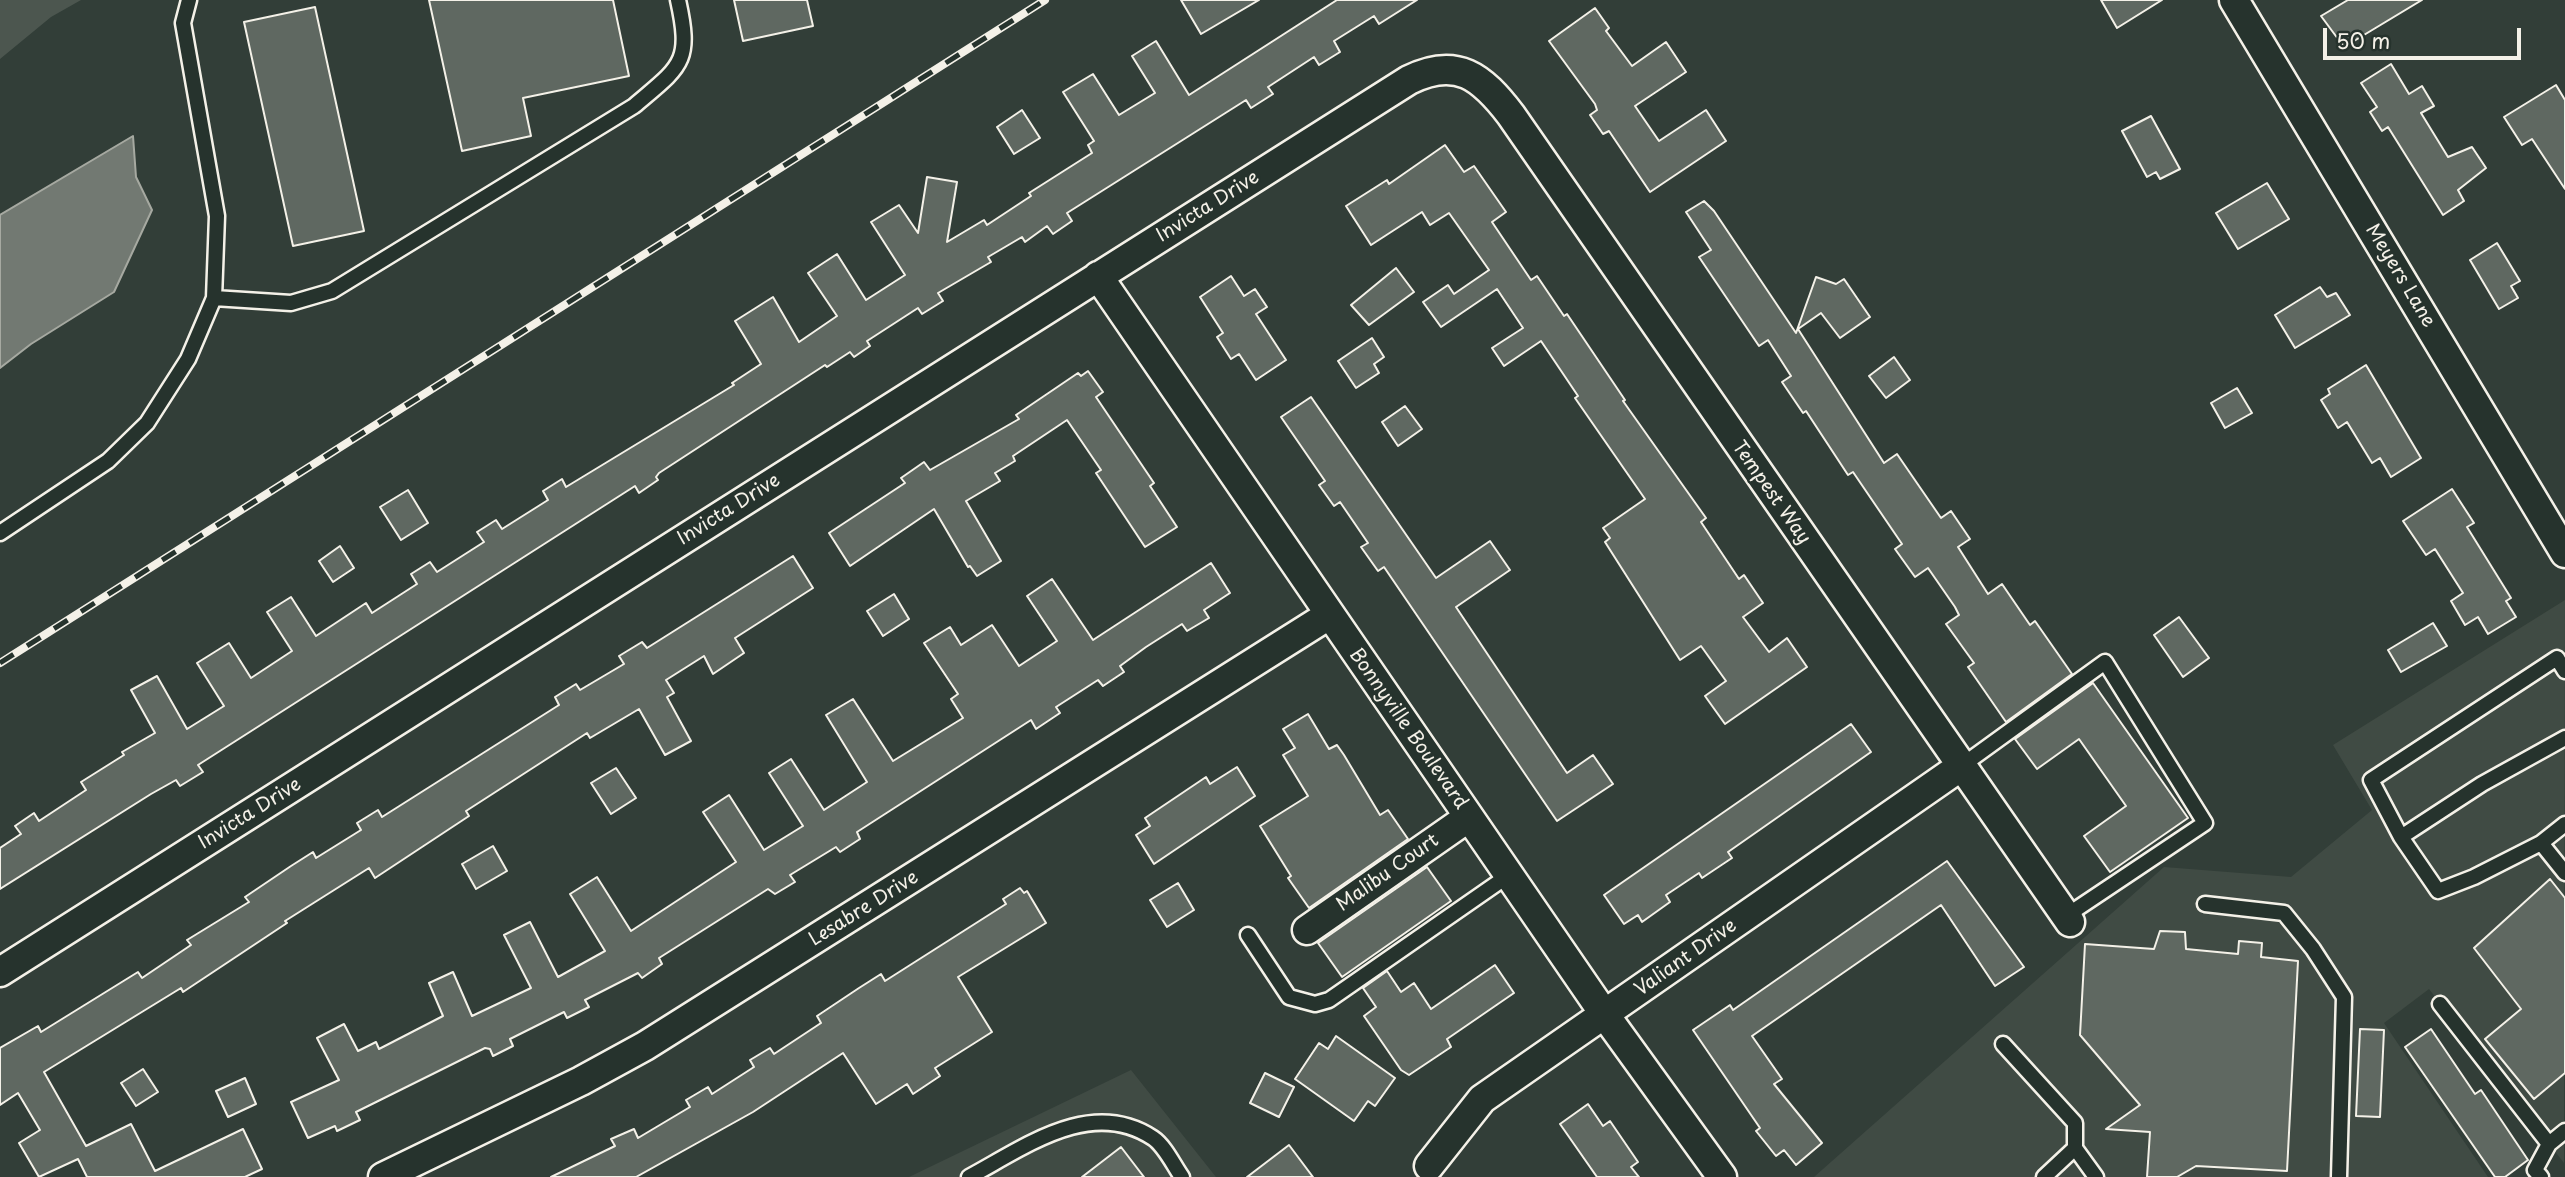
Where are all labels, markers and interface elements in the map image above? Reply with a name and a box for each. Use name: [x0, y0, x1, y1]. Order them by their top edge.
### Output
scale bar: [2327, 14, 2525, 58]
text: 50 m: [2336, 24, 2390, 56]
street label: Invicta Drive: [1152, 166, 1264, 248]
street label: Meyers Lane: [2360, 220, 2440, 332]
street label: Tempest Way: [1727, 437, 1815, 549]
street label: Invicta Drive: [673, 469, 785, 551]
street label: Bonnyville Boulevard: [1344, 644, 1472, 814]
street label: Invicta Drive: [194, 773, 306, 855]
street label: Malibu Court: [1333, 829, 1443, 917]
street label: Lesabre Drive: [805, 866, 923, 952]
street label: Valiant Drive: [1631, 915, 1741, 1001]

